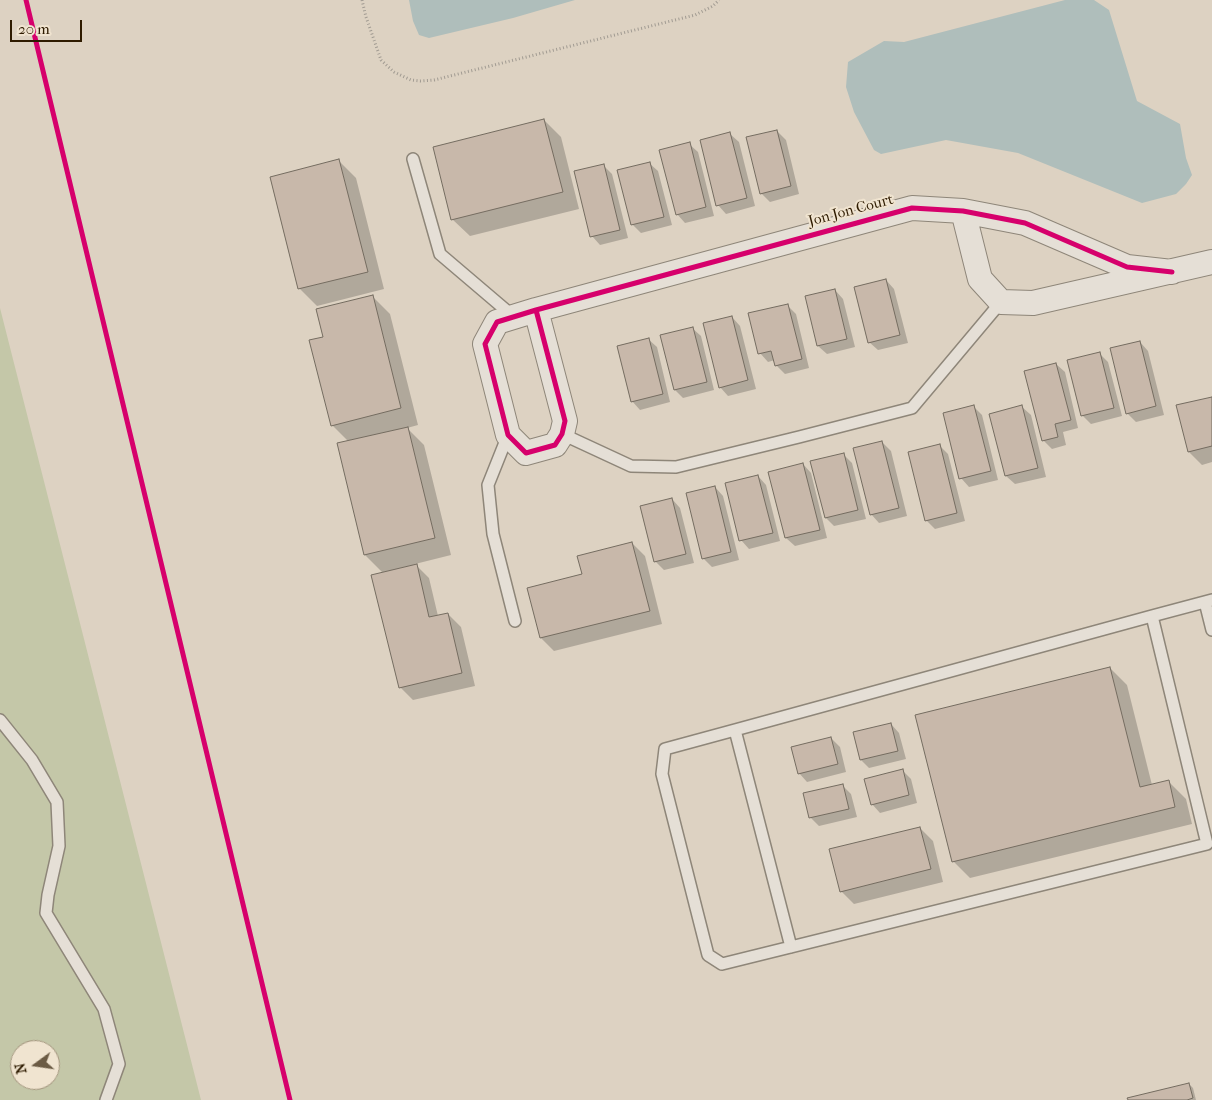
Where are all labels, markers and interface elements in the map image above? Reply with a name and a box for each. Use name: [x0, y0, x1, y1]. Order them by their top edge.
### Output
scale bar: [12, 10, 85, 42]
text: 20 m: [18, 20, 50, 38]
street label: Jon Jon Court: [806, 191, 896, 231]
north arrow: [10, 1040, 60, 1090]
text: N: [11, 1061, 30, 1076]

